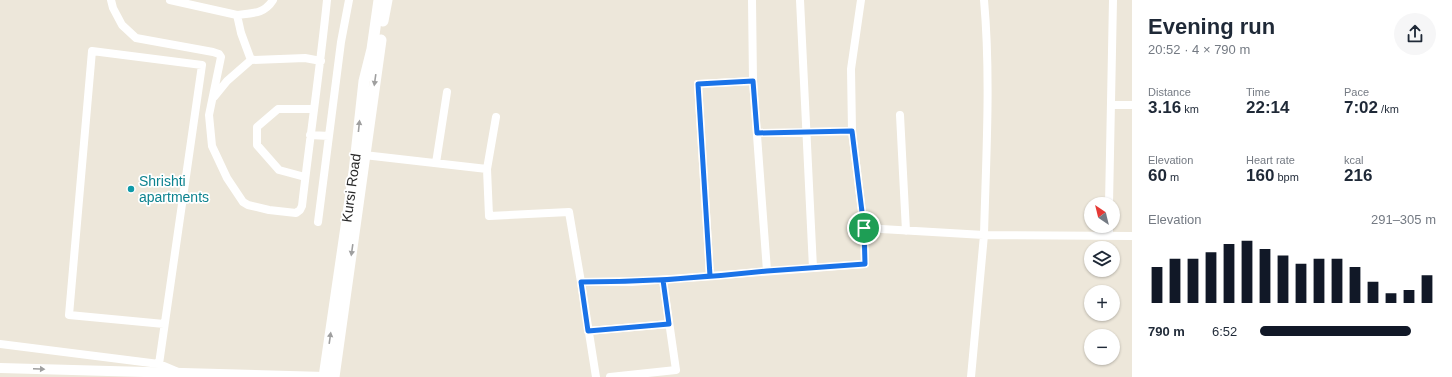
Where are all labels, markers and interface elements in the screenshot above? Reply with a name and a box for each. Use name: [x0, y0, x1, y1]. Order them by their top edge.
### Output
button: share: [1394, 13, 1436, 55]
text: Evening run: [1148, 14, 1275, 39]
text: 20:52 · 4 × 790 m: [1148, 42, 1250, 57]
one-way arrow: [372, 74, 378, 86]
text: Distance: [1148, 86, 1191, 98]
text: Time: [1246, 86, 1270, 98]
text: Pace: [1344, 86, 1369, 98]
text: 3.16: [1148, 98, 1181, 117]
text: 22:14: [1246, 98, 1289, 117]
text: 7:02: [1344, 98, 1378, 117]
text: km: [1181, 103, 1199, 115]
text: /km: [1378, 103, 1399, 115]
one-way arrow: [356, 120, 362, 133]
street label: Kursi Road: [338, 153, 364, 223]
text: Elevation: [1148, 154, 1193, 166]
text: Heart rate: [1246, 154, 1295, 166]
text: kcal: [1344, 154, 1364, 166]
text: 60: [1148, 166, 1167, 185]
text: 160: [1246, 166, 1274, 185]
text: 216: [1344, 166, 1372, 185]
text: m: [1167, 171, 1179, 183]
text: bpm: [1274, 171, 1299, 183]
place label: Shrishti apartments: [139, 173, 209, 205]
marker: Shrishti apartments: [126, 184, 136, 194]
north arrow: [1084, 197, 1120, 233]
map controls: [1084, 197, 1120, 365]
pin: [847, 211, 881, 245]
text: Elevation: [1148, 212, 1201, 227]
text: 291–305 m: [1371, 212, 1436, 227]
icon: arrive: [853, 217, 875, 239]
button: layers: [1084, 241, 1120, 277]
one-way arrow: [348, 244, 355, 256]
button: +: [1084, 285, 1120, 321]
text: 790 m: [1148, 324, 1185, 339]
text: 6:52: [1212, 324, 1237, 339]
button: −: [1084, 329, 1120, 365]
one-way arrow: [327, 332, 333, 344]
one-way arrow: [33, 366, 46, 372]

